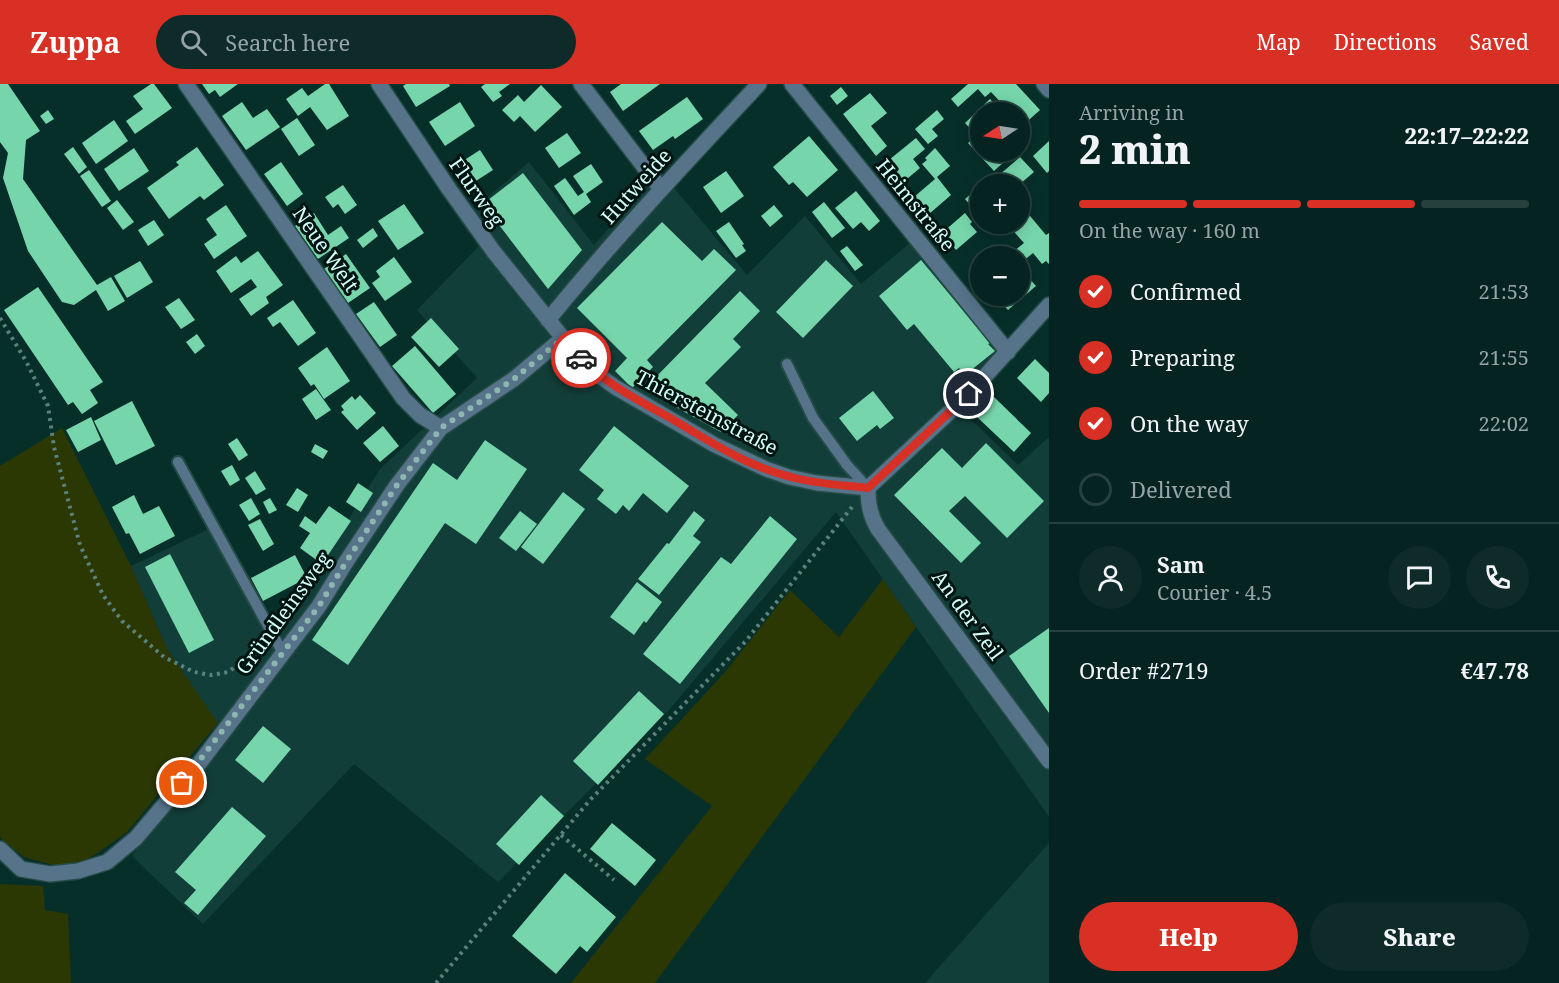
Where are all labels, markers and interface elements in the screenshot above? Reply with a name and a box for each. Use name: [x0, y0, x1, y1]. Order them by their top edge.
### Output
search box: [156, 15, 576, 69]
text: Zuppa: [30, 23, 120, 61]
icon: search: [177, 26, 210, 59]
text: Search here: [225, 27, 350, 57]
text: Map: [1256, 28, 1301, 56]
text: Directions: [1334, 28, 1436, 56]
text: Saved: [1469, 28, 1529, 56]
text: Arriving in: [1079, 99, 1184, 126]
north arrow: [970, 102, 1030, 162]
map controls: [970, 102, 1030, 306]
text: 22:17–22:22: [1405, 120, 1529, 150]
text: 2 min: [1079, 122, 1191, 175]
street label: Hutweide: [595, 142, 677, 230]
street label: Flurweg: [443, 152, 511, 232]
street label: Heimstraße: [870, 153, 962, 257]
button: +: [970, 174, 1030, 234]
street label: Neue Welt: [287, 201, 365, 297]
text: On the way · 160 m: [1079, 217, 1260, 244]
button: −: [970, 246, 1030, 306]
icon: check: [1079, 275, 1112, 308]
text: Confirmed: [1130, 276, 1241, 306]
text: 21:53: [1479, 278, 1529, 305]
courier: [551, 328, 611, 388]
icon: check: [1079, 341, 1112, 374]
icon: car: [565, 342, 598, 375]
text: Preparing: [1130, 342, 1235, 372]
text: 21:55: [1479, 344, 1529, 371]
street label: Thiersteinstraße: [631, 363, 783, 461]
pin: [943, 368, 994, 419]
icon: home: [952, 377, 985, 410]
icon: check: [1079, 407, 1112, 440]
text: On the way: [1130, 408, 1249, 438]
text: 22:02: [1479, 410, 1529, 437]
text: Delivered: [1130, 474, 1232, 504]
street label: Gründleinsweg: [229, 546, 337, 680]
button: person: [1079, 546, 1142, 609]
button: chat: [1388, 546, 1451, 609]
button: phone: [1466, 546, 1529, 609]
text: Sam: [1157, 549, 1205, 579]
street label: An der Zeil: [926, 565, 1010, 665]
text: Courier · 4.5: [1157, 579, 1272, 606]
text: Order #2719: [1079, 655, 1209, 685]
text: €47.78: [1461, 655, 1529, 685]
pin: [156, 757, 207, 808]
icon: bag: [165, 766, 198, 799]
button: Help: [1079, 902, 1298, 971]
button: Share: [1310, 902, 1529, 971]

